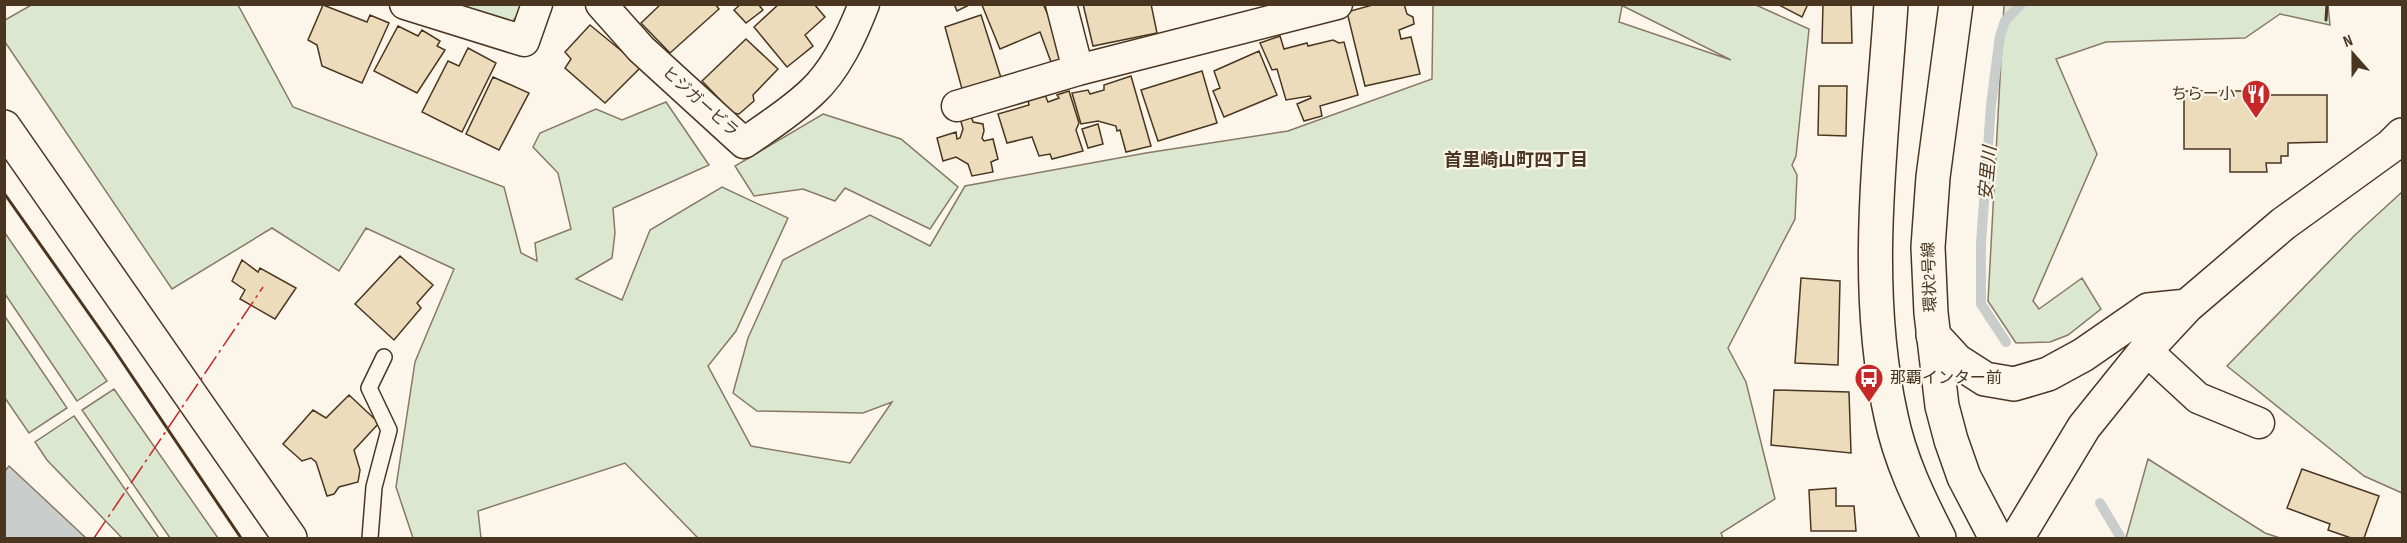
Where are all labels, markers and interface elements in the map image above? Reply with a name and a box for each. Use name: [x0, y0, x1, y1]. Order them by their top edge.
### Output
north arrow: [2323, 24, 2383, 84]
text: N: [2341, 31, 2356, 52]
street label: ヒジガービラ: [658, 63, 742, 141]
restaurant icon: ちらー小: [2240, 78, 2272, 120]
place label: ちらー小: [2171, 85, 2235, 104]
water label: 安里川: [1975, 143, 2001, 201]
district label: 首里崎山町四丁目: [1444, 150, 1588, 171]
street label: 環状2号線: [1919, 241, 1941, 313]
bus stop icon: 那覇インター前: [1853, 362, 1885, 404]
place label: 那覇インター前: [1890, 369, 2002, 388]

